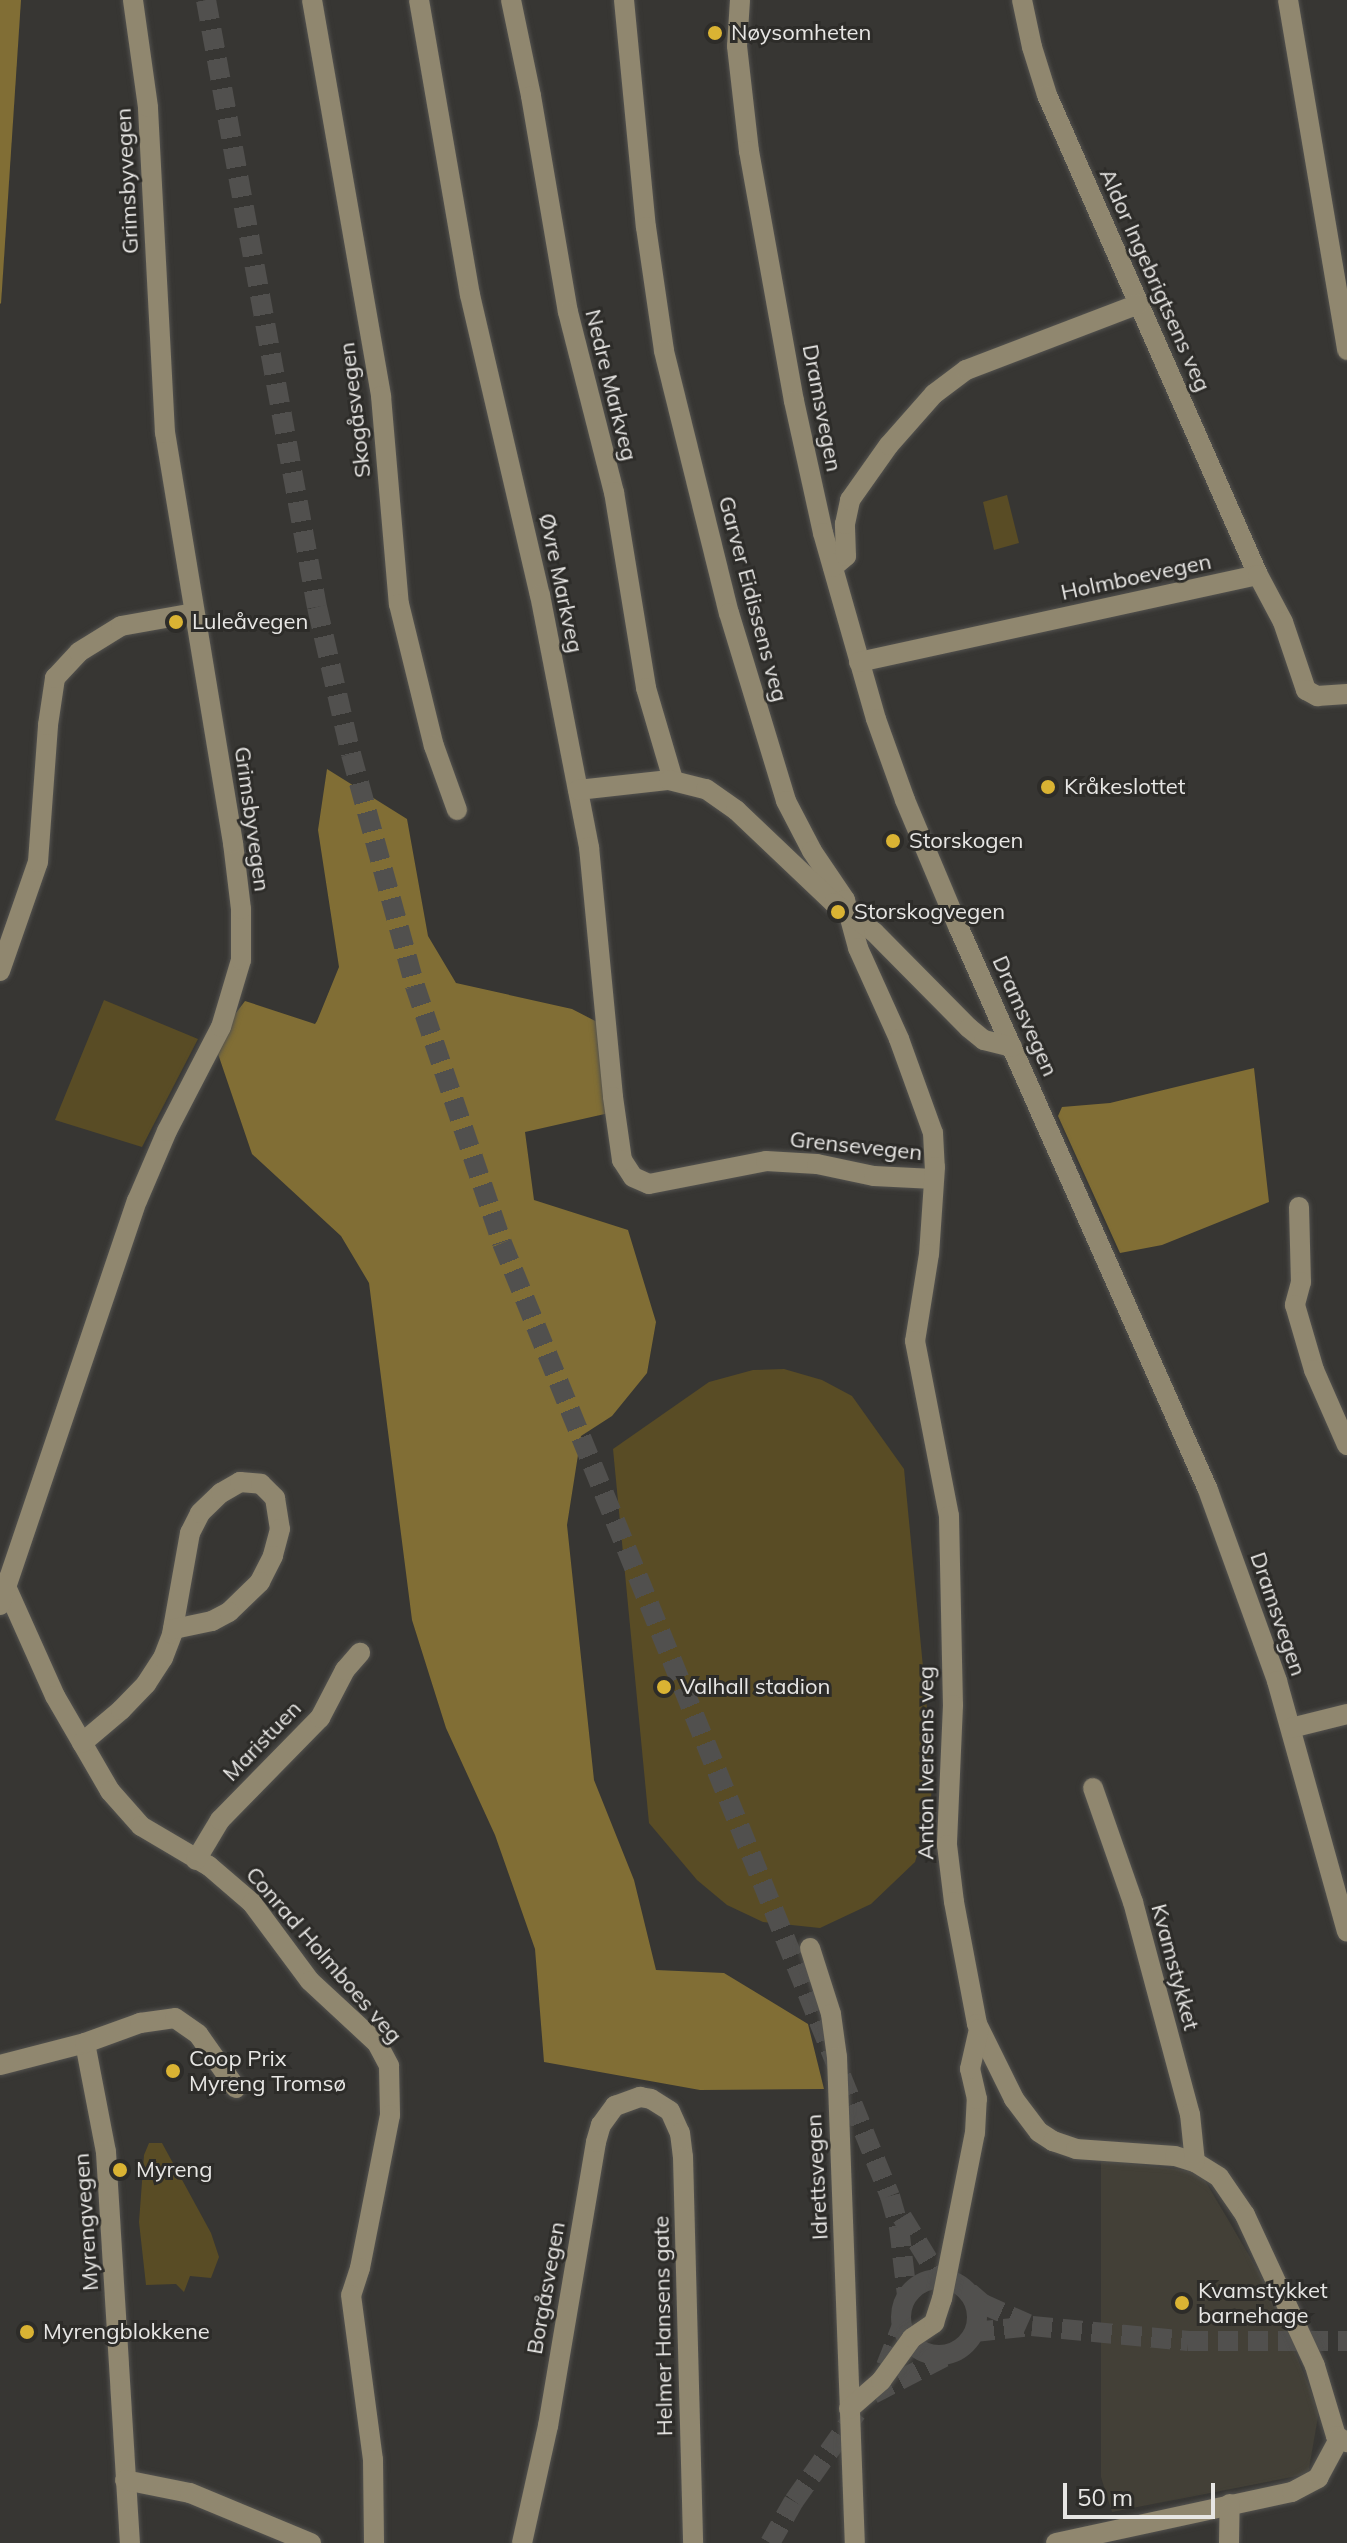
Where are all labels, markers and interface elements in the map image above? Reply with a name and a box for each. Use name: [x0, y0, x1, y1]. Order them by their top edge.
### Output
place label: Nøysomheten: [731, 20, 871, 46]
marker: Nøysomheten: [706, 24, 724, 42]
street label: Grimsbyvegen: [110, 107, 144, 255]
street label: Aldor Ingebrigtsens veg: [1094, 164, 1216, 396]
street label: Nedre Markveg: [579, 307, 643, 463]
street label: Skogåsvegen: [334, 341, 376, 479]
street label: Dramsvegen: [797, 342, 847, 474]
street label: Garver Eidissens veg: [713, 493, 793, 705]
street label: Øvre Markveg: [533, 511, 589, 655]
street label: Holmboevegen: [1058, 548, 1214, 606]
place label: Luleåvegen: [192, 609, 308, 635]
marker: Luleåvegen: [167, 613, 185, 631]
street label: Grimsbyvegen: [229, 745, 275, 893]
place label: Kråkeslottet: [1064, 774, 1185, 800]
marker: Kråkeslottet: [1039, 778, 1057, 796]
place label: Storskogen: [909, 828, 1023, 854]
marker: Storskogen: [884, 832, 902, 850]
place label: Storskogvegen: [854, 899, 1005, 925]
marker: Storskogvegen: [829, 903, 847, 921]
street label: Dramsvegen: [987, 952, 1063, 1080]
street label: Grensevegen: [788, 1126, 924, 1166]
street label: Dramsvegen: [1244, 1549, 1312, 1679]
street label: Anton Iversens veg: [913, 1666, 939, 1860]
place label: Valhall stadion: [680, 1674, 830, 1700]
marker: Valhall stadion: [655, 1678, 673, 1696]
street label: Maristuen: [217, 1695, 307, 1787]
street label: Conrad Holmboes veg: [240, 1861, 408, 2049]
street label: Kvamstykket: [1145, 1901, 1205, 2033]
place label: Coop Prix Myreng Tromsø: [189, 2045, 346, 2096]
marker: Coop Prix Myreng Tromsø: [164, 2062, 182, 2080]
street label: Idrettsvegen: [801, 2113, 833, 2241]
street label: Myrengvegen: [68, 2152, 104, 2292]
place label: Myreng: [136, 2157, 213, 2183]
marker: Myreng: [111, 2161, 129, 2179]
street label: Helmer Hansens gate: [648, 2216, 678, 2436]
street label: Borgåsvegen: [521, 2220, 571, 2356]
place label: Kvamstykket barnehage: [1198, 2277, 1328, 2328]
marker: Kvamstykket barnehage: [1173, 2294, 1191, 2312]
place label: Myrengblokkene: [43, 2319, 210, 2345]
marker: Myrengblokkene: [18, 2323, 36, 2341]
scale bar: [1067, 2467, 1219, 2517]
text: 50 m: [1077, 2482, 1133, 2512]

